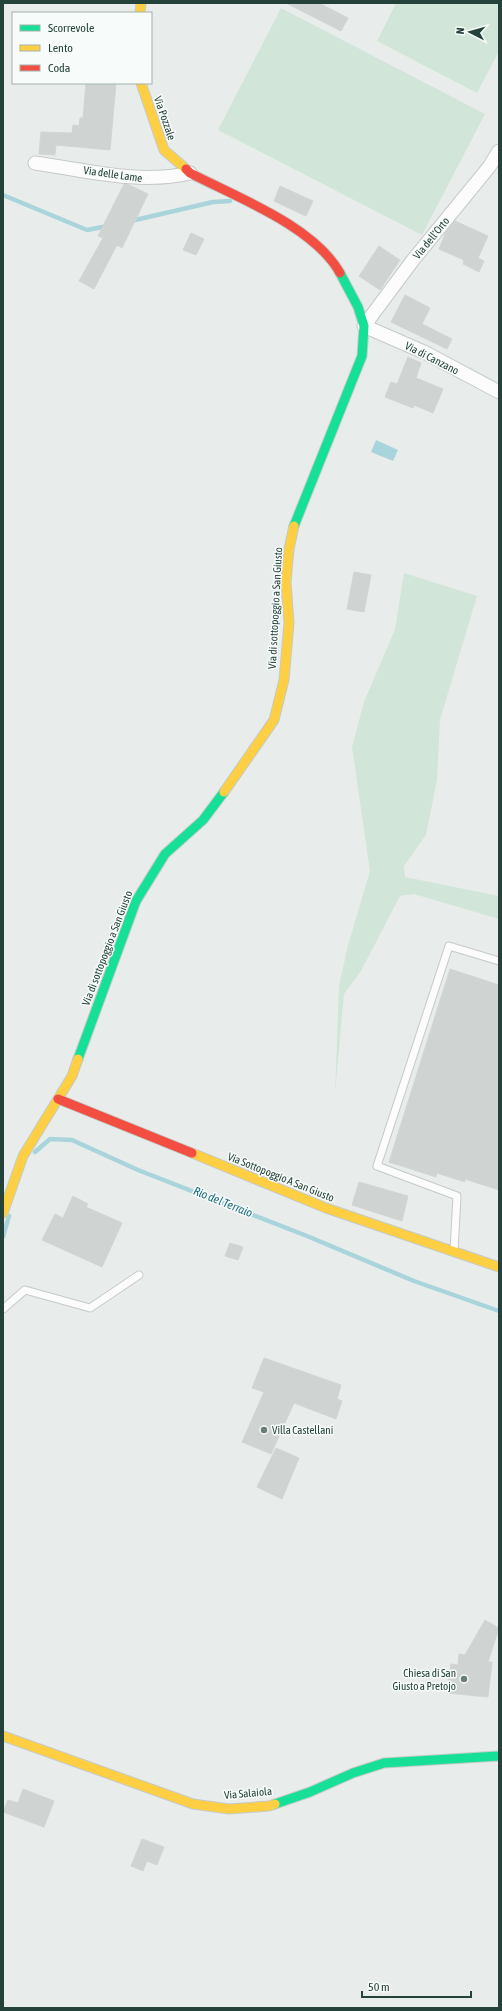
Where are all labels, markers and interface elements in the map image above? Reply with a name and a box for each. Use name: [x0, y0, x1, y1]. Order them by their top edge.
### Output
legend: [12, 12, 152, 84]
north arrow: [450, 12, 490, 52]
text: Scorrevole: [48, 21, 95, 35]
text: N: [454, 27, 466, 35]
text: Lento: [48, 41, 73, 55]
text: Coda: [48, 61, 70, 75]
street label: Via Pozzale: [152, 94, 178, 142]
street label: Via delle Lame: [83, 164, 143, 184]
street label: Via dell'Orto: [411, 215, 451, 261]
street label: Via di Canzano: [403, 339, 461, 377]
street label: Via di sottopoggio a San Giusto: [266, 547, 284, 669]
street label: Via di sottopoggio a San Giusto: [80, 889, 134, 1007]
street label: Via Sottopoggio A San Giusto: [226, 1150, 336, 1204]
water label: Rio del Terraio: [191, 1184, 255, 1220]
place label: Villa Castellani: [272, 1424, 333, 1436]
marker: Villa Castellani: [259, 1425, 269, 1435]
place label: Chiesa di San Giusto a Pretojo: [393, 1667, 456, 1692]
marker: Chiesa di San Giusto a Pretojo: [459, 1674, 469, 1684]
street label: Via Salaiola: [224, 1785, 272, 1801]
scale bar: [362, 1973, 471, 1999]
text: 50 m: [368, 1980, 390, 1994]

